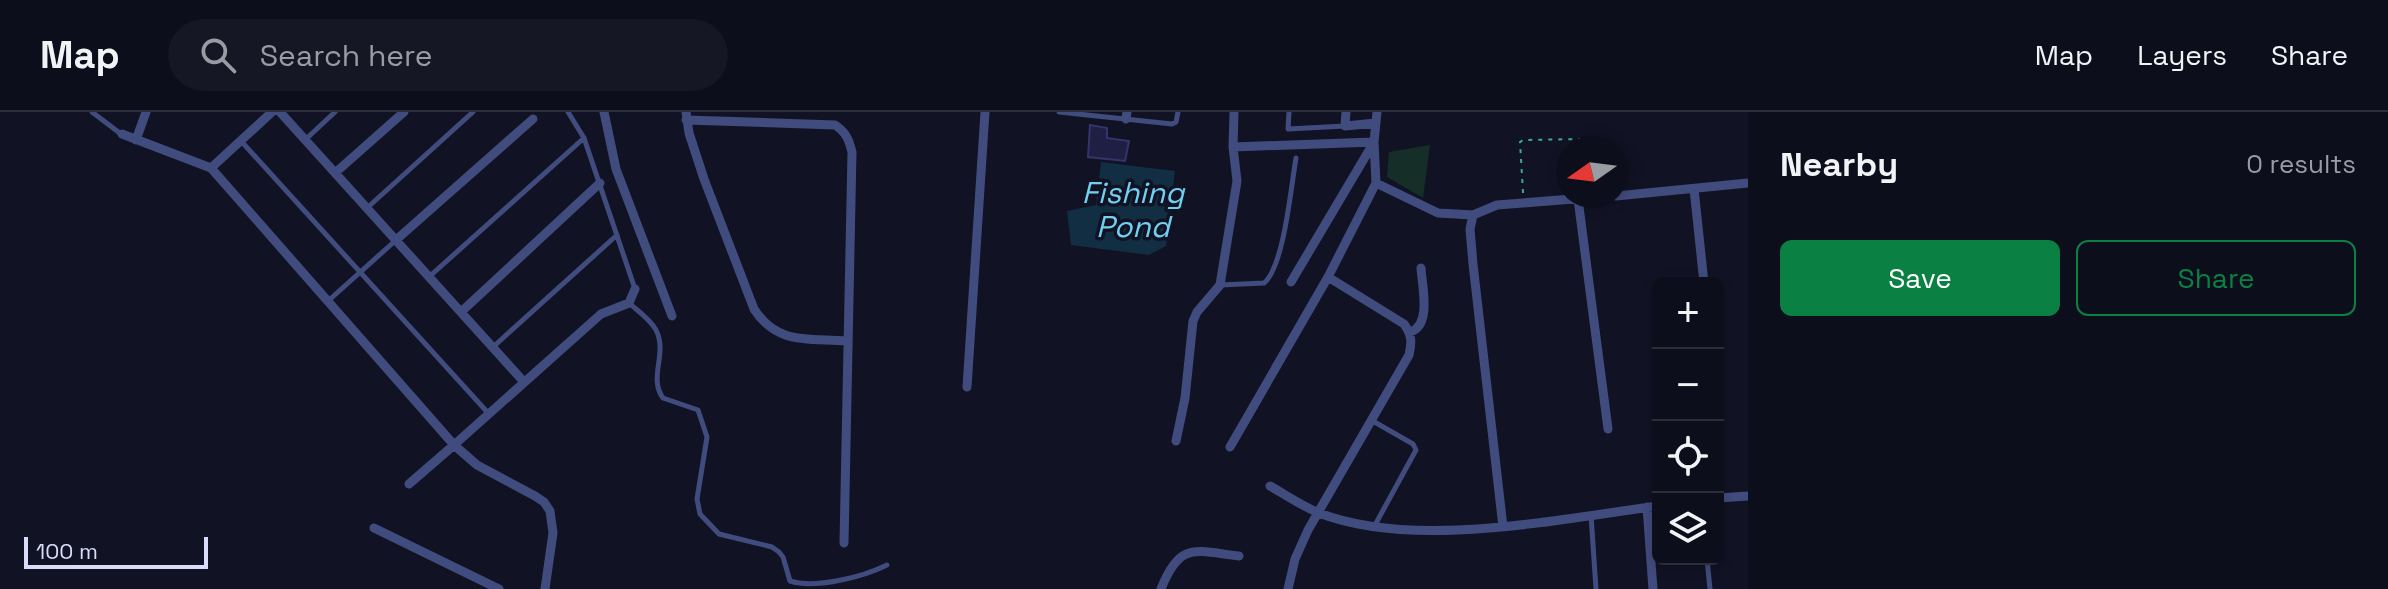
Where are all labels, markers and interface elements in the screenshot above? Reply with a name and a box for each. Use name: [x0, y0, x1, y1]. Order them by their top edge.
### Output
search box: [168, 19, 728, 91]
text: Map: [40, 31, 120, 79]
icon: search: [196, 33, 240, 77]
text: Search here: [260, 36, 433, 75]
text: Map: [2035, 37, 2093, 73]
text: Layers: [2137, 37, 2227, 73]
text: Share: [2271, 37, 2348, 73]
north arrow: [1556, 136, 1628, 208]
text: Nearby: [1780, 143, 1898, 186]
text: 0 results: [2246, 147, 2356, 181]
water label: Fishing Pond: [1082, 173, 1186, 246]
button: Save: [1780, 240, 2060, 316]
button: Share: [2076, 240, 2356, 316]
map controls: [1652, 277, 1724, 565]
button: +: [1652, 277, 1724, 349]
button: −: [1652, 349, 1724, 421]
button: locate: [1652, 421, 1724, 493]
button: layers: [1652, 493, 1724, 565]
scale bar: [24, 533, 208, 569]
text: 100 m: [36, 537, 98, 565]

